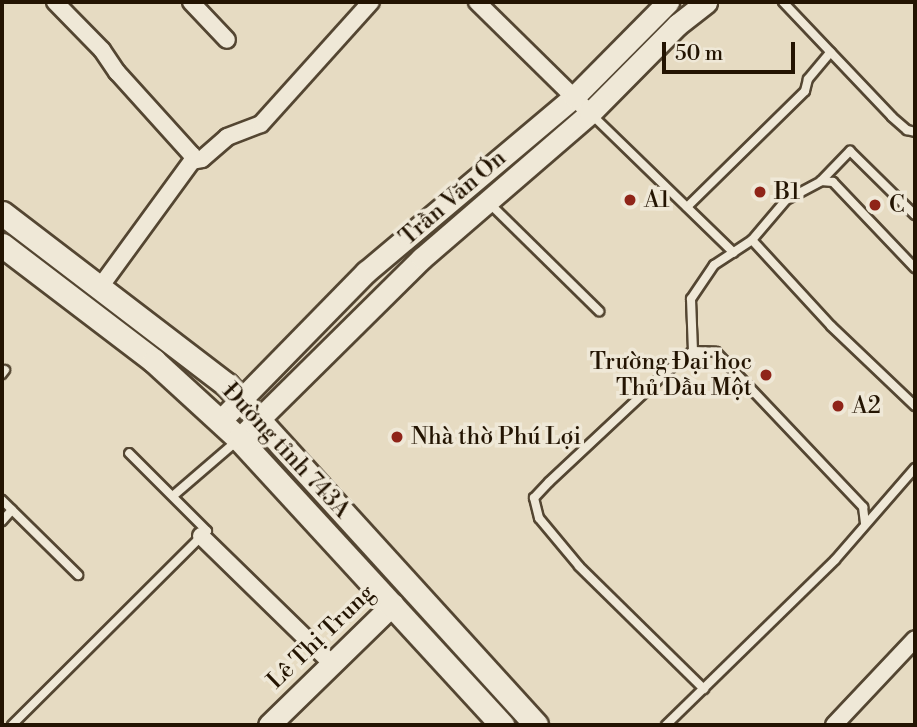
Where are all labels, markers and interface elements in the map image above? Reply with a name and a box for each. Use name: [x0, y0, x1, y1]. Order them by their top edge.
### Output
scale bar: [665, 28, 798, 72]
text: 50 m: [675, 41, 723, 67]
street label: Trần Văn Ơn: [394, 144, 512, 252]
place label: B1: [774, 178, 800, 206]
marker: B1: [752, 184, 768, 200]
place label: A1: [644, 186, 670, 214]
place label: C: [889, 191, 905, 219]
marker: A1: [622, 192, 638, 208]
marker: C: [867, 197, 883, 213]
place label: Trường Đại học Thủ Dầu Một: [590, 348, 752, 402]
marker: Trường Đại học Thủ Dầu Một: [758, 367, 774, 383]
street label: Đường tỉnh 743A: [216, 378, 356, 524]
place label: A2: [852, 392, 881, 420]
marker: A2: [830, 398, 846, 414]
place label: Nhà thờ Phú Lợi: [411, 423, 581, 451]
marker: Nhà thờ Phú Lợi: [389, 429, 405, 445]
street label: Lê Thị Trung: [262, 579, 380, 695]

